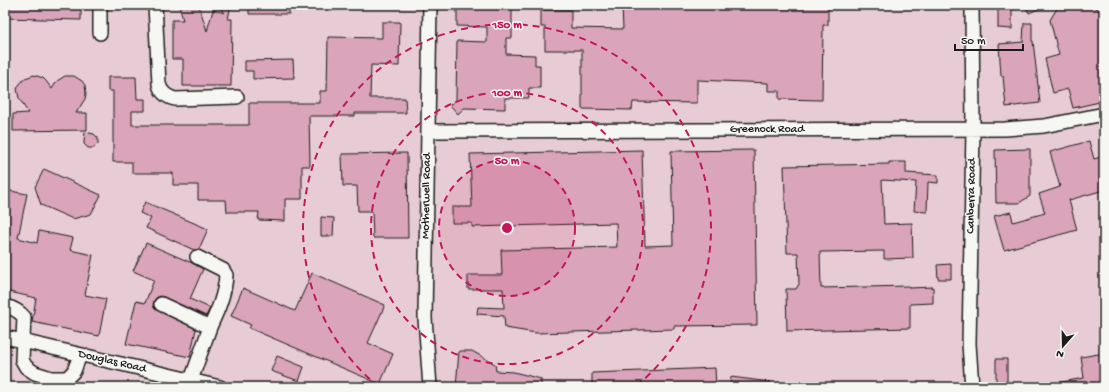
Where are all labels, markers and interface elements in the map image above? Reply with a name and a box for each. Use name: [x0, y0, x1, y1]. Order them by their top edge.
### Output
text: 150 m: [491, 19, 522, 33]
scale bar: [955, 26, 1023, 52]
text: 50 m: [961, 35, 986, 49]
text: 100 m: [491, 87, 522, 101]
street label: Greenock Road: [730, 123, 805, 137]
street label: Motherwell Road: [419, 152, 435, 239]
text: 50 m: [495, 155, 520, 169]
street label: Canberra Road: [964, 157, 980, 234]
centre of rings: [500, 221, 514, 235]
north arrow: [1043, 326, 1083, 366]
street label: Douglas Road: [76, 347, 148, 377]
text: N: [1055, 347, 1066, 360]

